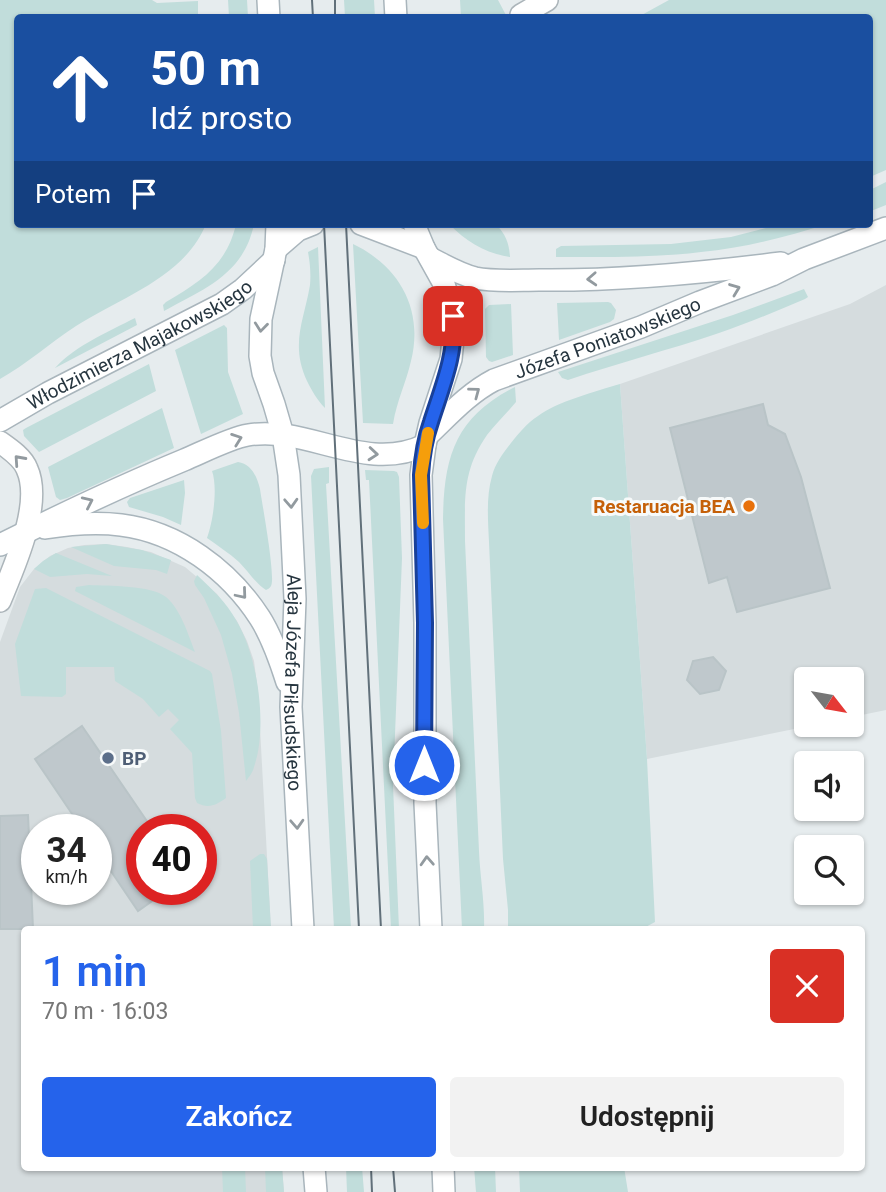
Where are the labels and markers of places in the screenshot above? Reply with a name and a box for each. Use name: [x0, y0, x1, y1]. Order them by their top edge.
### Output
pin: [423, 286, 483, 346]
place label: Restaruacja BEA: [593, 495, 735, 518]
marker: Restaruacja BEA: [741, 498, 757, 514]
place label: BP: [122, 747, 146, 770]
marker: BP: [100, 750, 116, 766]

